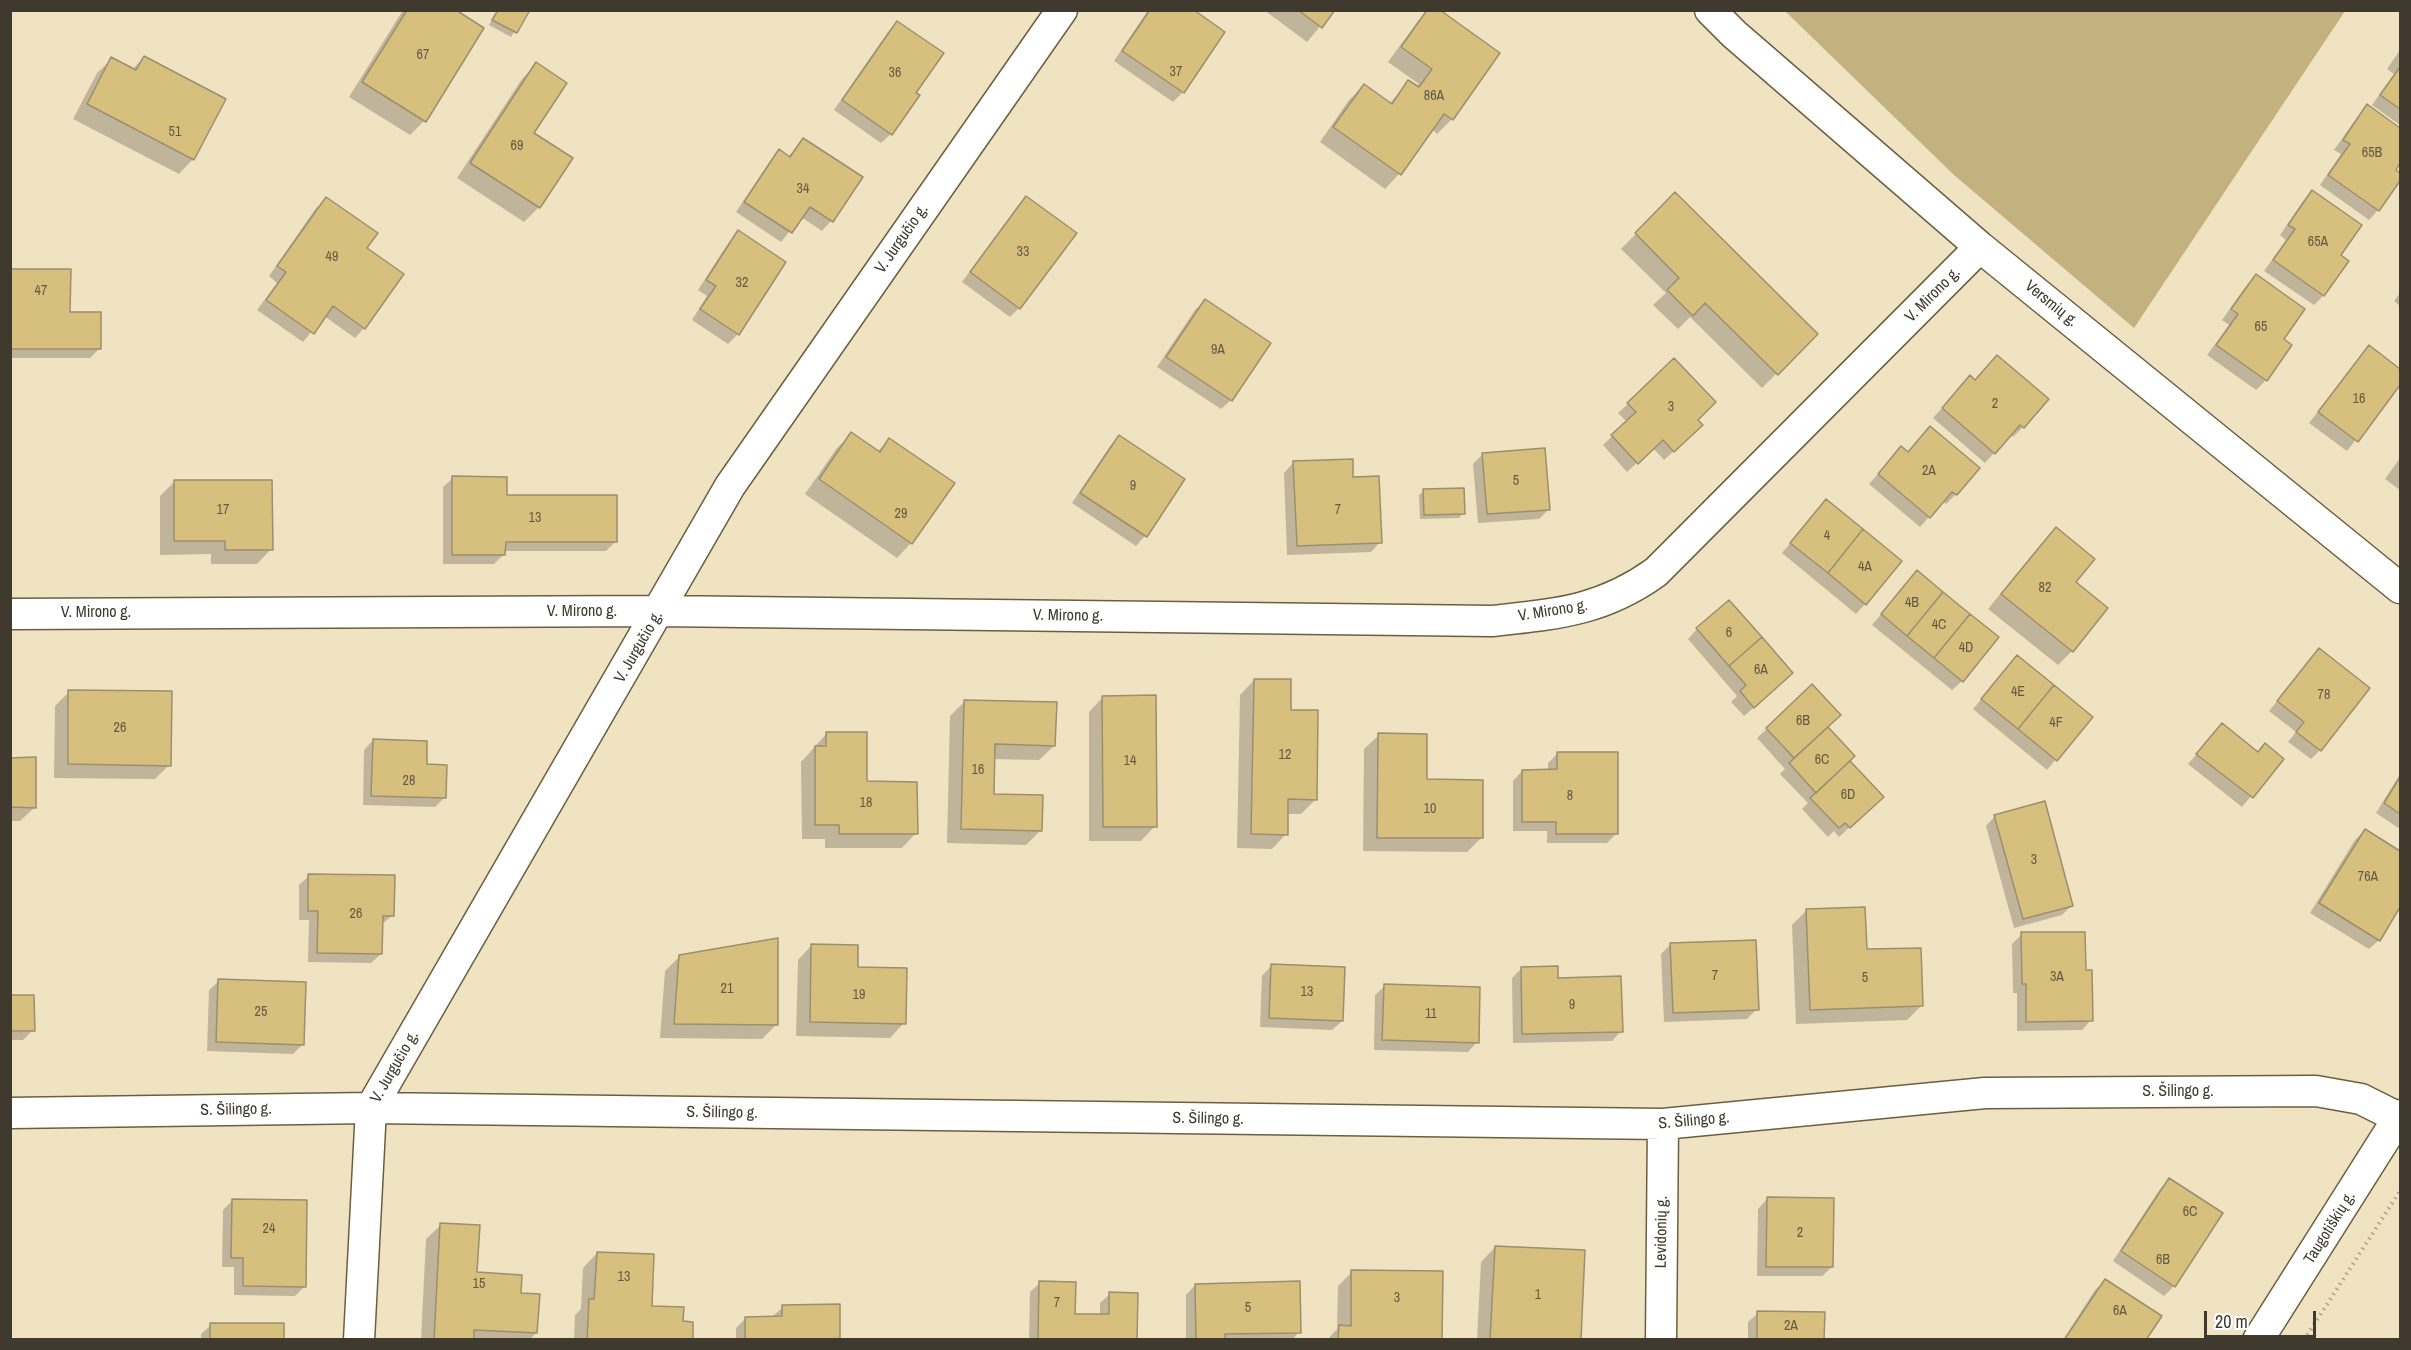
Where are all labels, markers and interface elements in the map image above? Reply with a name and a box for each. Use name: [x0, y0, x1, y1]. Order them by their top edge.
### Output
house number: 67: [417, 47, 429, 63]
house number: 37: [1170, 64, 1182, 80]
house number: 36: [889, 65, 901, 81]
house number: 86A: [1424, 88, 1444, 104]
house number: 51: [169, 124, 181, 140]
house number: 69: [511, 138, 523, 154]
house number: 65B: [2362, 145, 2382, 161]
house number: 34: [797, 181, 809, 197]
street label: V. Jurgučio g.: [871, 201, 933, 277]
house number: 65A: [2308, 234, 2328, 250]
house number: 33: [1017, 244, 1029, 260]
house number: 49: [326, 249, 338, 265]
street label: V. Mirono g.: [1901, 263, 1965, 327]
house number: 32: [736, 275, 748, 291]
street label: Versmių g.: [2021, 277, 2081, 331]
house number: 47: [35, 283, 47, 299]
house number: 65: [2255, 319, 2267, 335]
house number: 9A: [1211, 342, 1225, 358]
house number: 16: [2353, 391, 2365, 407]
house number: 2: [1992, 396, 1998, 412]
house number: 3: [1668, 399, 1674, 415]
house number: 2A: [1922, 463, 1936, 479]
house number: 5: [1513, 473, 1519, 489]
house number: 9: [1130, 478, 1136, 494]
house number: 17: [217, 502, 229, 518]
house number: 7: [1335, 502, 1341, 518]
house number: 29: [895, 506, 907, 522]
house number: 13: [529, 510, 541, 526]
house number: 4: [1824, 528, 1830, 544]
house number: 4A: [1858, 559, 1872, 575]
house number: 82: [2039, 580, 2051, 596]
house number: 4B: [1905, 595, 1919, 611]
street label: V. Mirono g.: [1517, 596, 1589, 626]
street label: V. Mirono g.: [547, 602, 617, 622]
street label: V. Mirono g.: [61, 603, 131, 623]
street label: V. Mirono g.: [1033, 606, 1103, 626]
street label: V. Jurgučio g.: [611, 608, 667, 686]
house number: 4C: [1932, 617, 1946, 633]
house number: 6: [1726, 625, 1732, 641]
house number: 4D: [1959, 640, 1973, 656]
house number: 6A: [1754, 662, 1768, 678]
house number: 4E: [2011, 684, 2025, 700]
house number: 78: [2318, 687, 2330, 703]
house number: 6B: [1796, 713, 1810, 729]
house number: 4F: [2049, 715, 2063, 731]
house number: 26: [114, 720, 126, 736]
house number: 12: [1279, 747, 1291, 763]
house number: 6C: [1815, 752, 1829, 768]
house number: 14: [1124, 753, 1136, 769]
house number: 16: [972, 762, 984, 778]
house number: 28: [403, 773, 415, 789]
house number: 6D: [1841, 787, 1855, 803]
house number: 8: [1567, 788, 1573, 804]
house number: 18: [860, 795, 872, 811]
house number: 10: [1424, 801, 1436, 817]
house number: 3: [2031, 852, 2037, 868]
house number: 76A: [2358, 869, 2378, 885]
house number: 26: [350, 906, 362, 922]
house number: 7: [1712, 968, 1718, 984]
house number: 3A: [2050, 969, 2064, 985]
house number: 5: [1862, 970, 1868, 986]
house number: 21: [721, 981, 733, 997]
house number: 13: [1301, 984, 1313, 1000]
house number: 19: [853, 987, 865, 1003]
house number: 9: [1569, 997, 1575, 1013]
house number: 25: [255, 1004, 267, 1020]
house number: 11: [1425, 1006, 1437, 1022]
street label: V. Jurgučio g.: [367, 1028, 423, 1106]
street label: S. Šilingo g.: [2142, 1082, 2214, 1102]
street label: S. Šilingo g.: [200, 1100, 272, 1120]
street label: S. Šilingo g.: [686, 1103, 758, 1123]
street label: S. Šilingo g.: [1658, 1108, 1730, 1134]
street label: S. Šilingo g.: [1172, 1109, 1244, 1129]
street label: Taugotiškių g.: [2300, 1188, 2360, 1268]
street label: Levidonių g.: [1652, 1196, 1672, 1268]
house number: 6C: [2183, 1204, 2197, 1220]
house number: 24: [263, 1221, 275, 1237]
house number: 2: [1797, 1225, 1803, 1241]
house number: 6B: [2156, 1252, 2170, 1268]
house number: 13: [618, 1269, 630, 1285]
house number: 15: [473, 1276, 485, 1292]
house number: 1: [1535, 1287, 1541, 1303]
house number: 3: [1394, 1290, 1400, 1306]
house number: 7: [1054, 1295, 1060, 1311]
scale bar: [2207, 1299, 2320, 1337]
house number: 5: [1245, 1300, 1251, 1316]
house number: 6A: [2113, 1303, 2127, 1319]
text: 20 m: [2215, 1309, 2248, 1334]
house number: 2A: [1784, 1318, 1798, 1334]

